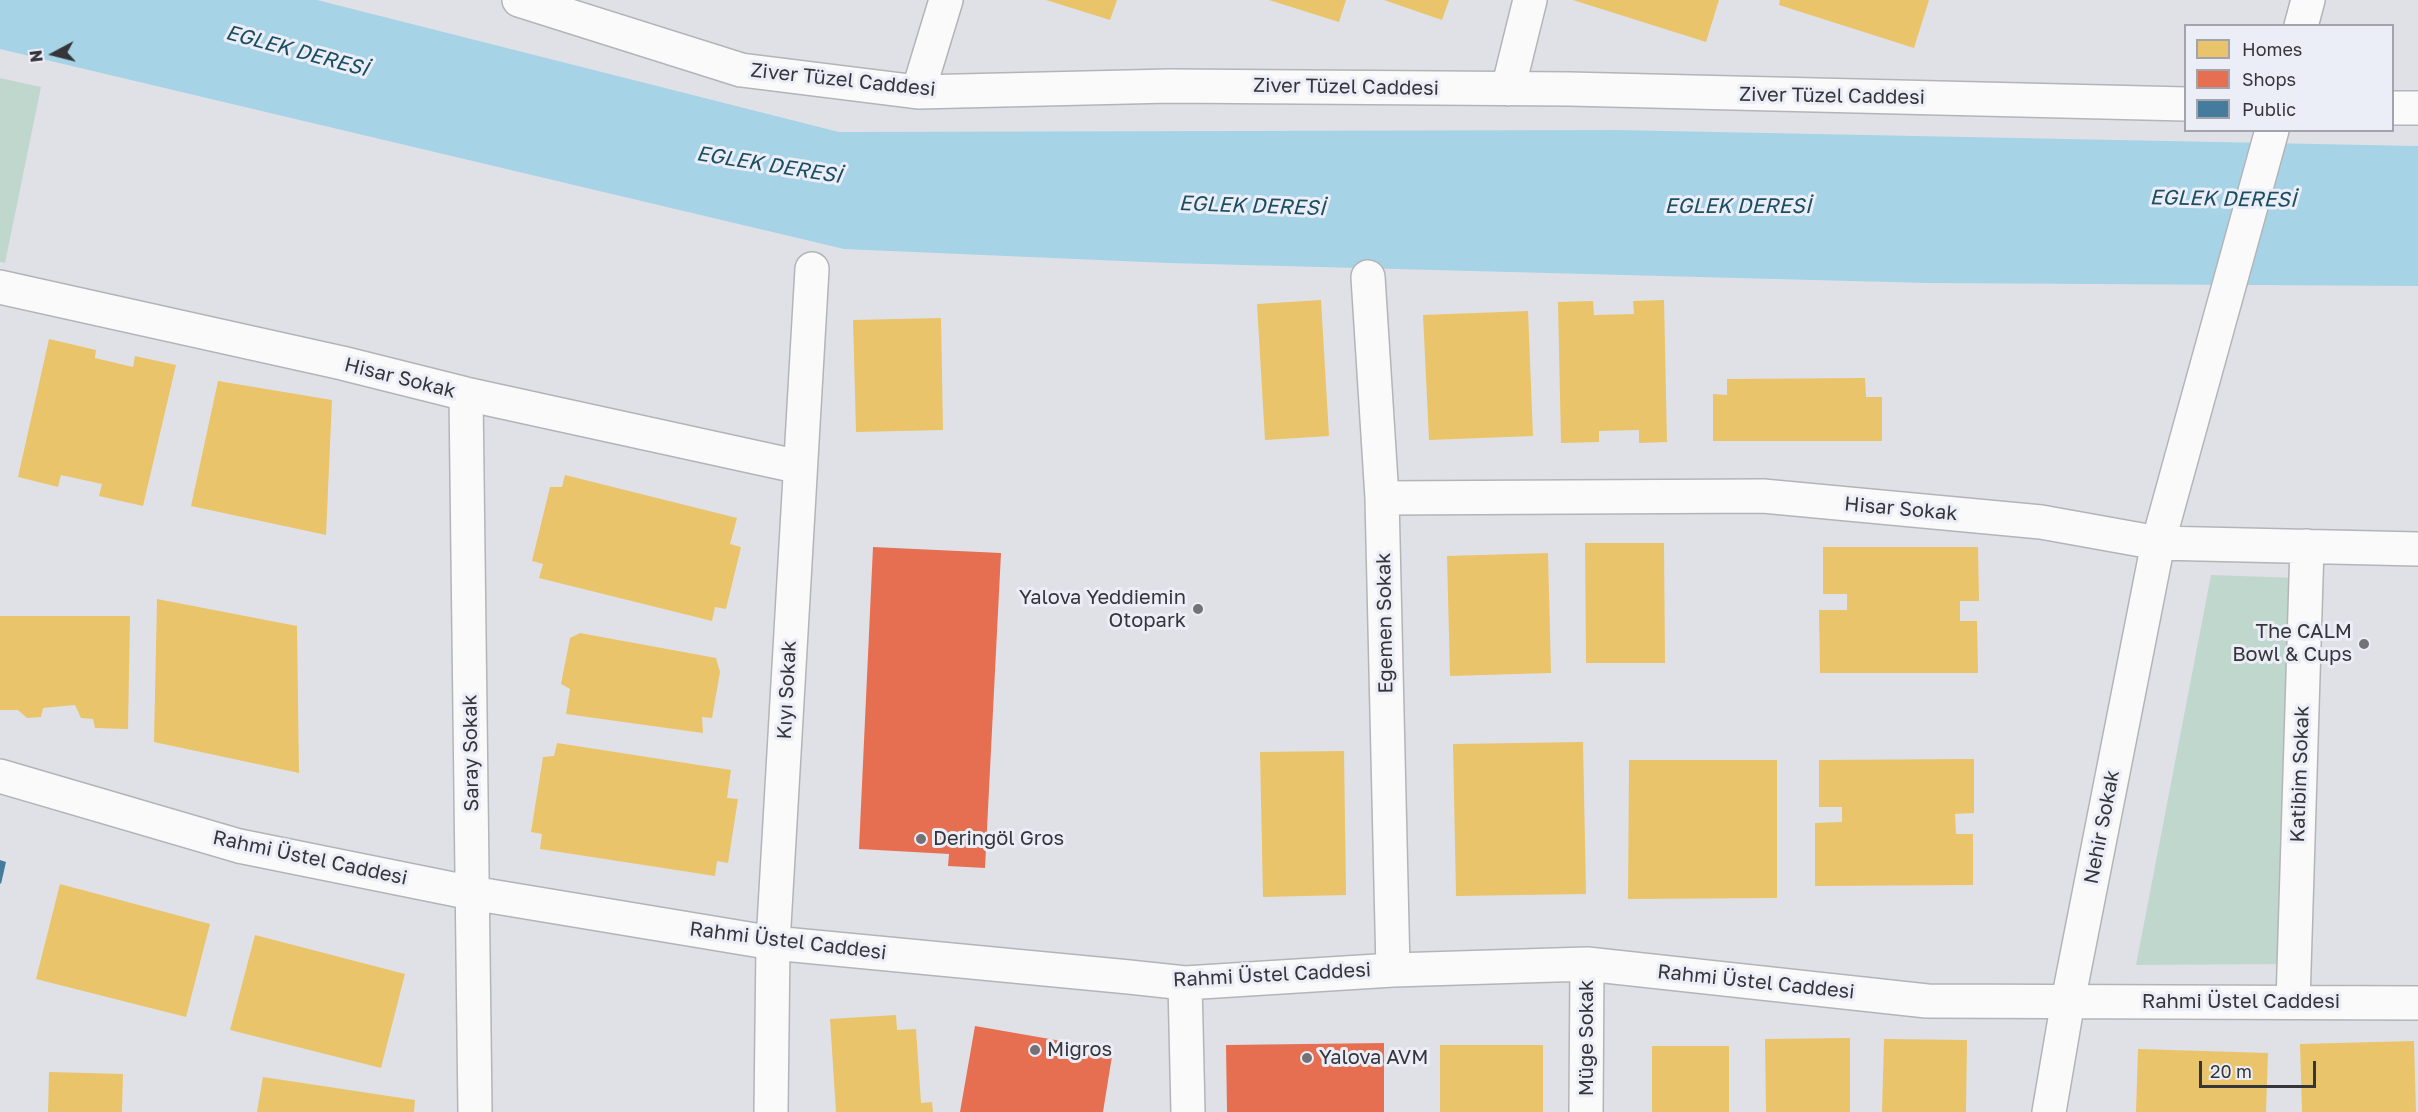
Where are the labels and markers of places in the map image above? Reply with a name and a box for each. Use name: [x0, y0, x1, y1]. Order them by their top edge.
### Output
place label: Yalova Yeddiemin Otopark: [1019, 586, 1186, 633]
marker: Yalova Yeddiemin Otopark: [1191, 602, 1205, 616]
place label: The CALM Bowl & Cups: [2232, 620, 2352, 667]
marker: The CALM Bowl & Cups: [2357, 637, 2371, 651]
place label: Deringöl Gros: [933, 827, 1064, 851]
marker: Deringöl Gros: [914, 832, 928, 846]
place label: Migros: [1047, 1038, 1112, 1062]
marker: Migros: [1028, 1043, 1042, 1057]
place label: Yalova AVM: [1319, 1046, 1428, 1070]
marker: Yalova AVM: [1300, 1051, 1314, 1065]

